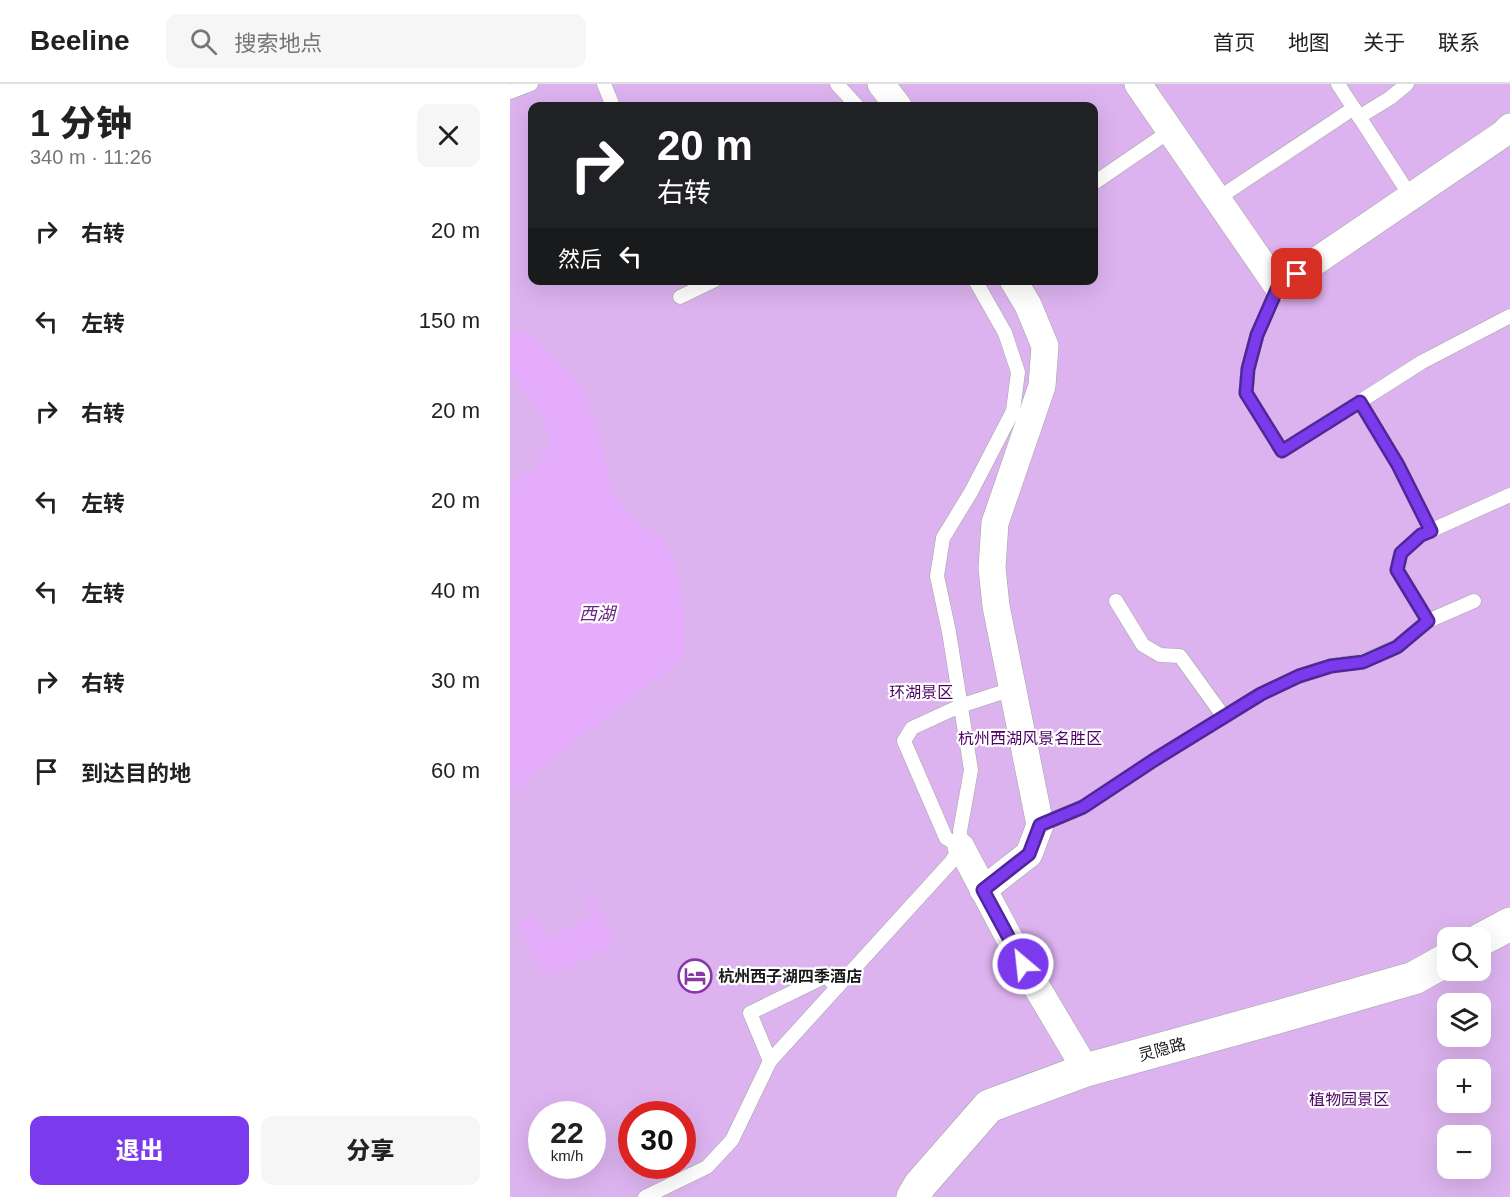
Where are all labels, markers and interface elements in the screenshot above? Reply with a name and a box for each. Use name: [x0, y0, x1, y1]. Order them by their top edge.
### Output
search box: [166, 14, 586, 68]
text: Beeline: [30, 25, 130, 56]
icon: search: [187, 25, 220, 58]
text: 搜索地点: [235, 31, 323, 56]
text: 首页: [1213, 31, 1255, 54]
text: 地图: [1288, 31, 1330, 54]
text: 关于: [1363, 31, 1405, 54]
text: 联系: [1438, 31, 1480, 54]
text: 1 分钟: [30, 103, 132, 144]
button: close: [417, 104, 480, 167]
text: 20 m: [657, 122, 753, 169]
icon: right: [558, 126, 636, 204]
text: 340 m · 11:26: [30, 146, 152, 168]
text: 右转: [657, 178, 711, 208]
icon: right: [30, 215, 63, 248]
text: 20 m: [431, 218, 480, 243]
text: 右转: [81, 221, 125, 246]
icon: left: [614, 240, 647, 273]
text: 然后: [558, 247, 602, 272]
pin: [1271, 248, 1322, 299]
icon: arrive: [1280, 257, 1313, 290]
icon: left: [30, 305, 63, 338]
text: 150 m: [419, 308, 480, 333]
text: 左转: [81, 311, 125, 336]
icon: right: [30, 395, 63, 428]
text: 20 m: [431, 398, 480, 423]
text: 右转: [81, 401, 125, 426]
icon: left: [30, 485, 63, 518]
text: 20 m: [431, 488, 480, 513]
text: 左转: [81, 491, 125, 516]
icon: left: [30, 575, 63, 608]
text: 40 m: [431, 578, 480, 603]
text: 左转: [81, 581, 125, 606]
water label: 西湖: [579, 604, 618, 624]
icon: right: [30, 665, 63, 698]
text: 30 m: [431, 668, 480, 693]
text: 右转: [81, 671, 125, 696]
park label: 环湖景区: [889, 684, 953, 701]
park label: 杭州西湖风景名胜区: [958, 730, 1102, 747]
icon: arrive: [30, 755, 63, 788]
text: 60 m: [431, 758, 480, 783]
text: 到达目的地: [81, 761, 191, 786]
map controls: [1437, 927, 1491, 1179]
button: search: [1437, 927, 1491, 981]
position arrow: [991, 932, 1055, 996]
hotel icon: 杭州西子湖四季酒店: [677, 958, 713, 994]
place label: 杭州西子湖四季酒店: [718, 967, 862, 985]
button: layers: [1437, 993, 1491, 1047]
street label: 灵隐路: [1137, 1035, 1188, 1064]
button: +: [1437, 1059, 1491, 1113]
park label: 植物园景区: [1309, 1091, 1389, 1108]
speed limit sign: 30: [618, 1101, 696, 1179]
button: 退出: [30, 1116, 249, 1185]
button: 分享: [261, 1116, 480, 1185]
text: 22: [550, 1116, 584, 1149]
button: −: [1437, 1125, 1491, 1179]
text: km/h: [551, 1147, 583, 1164]

